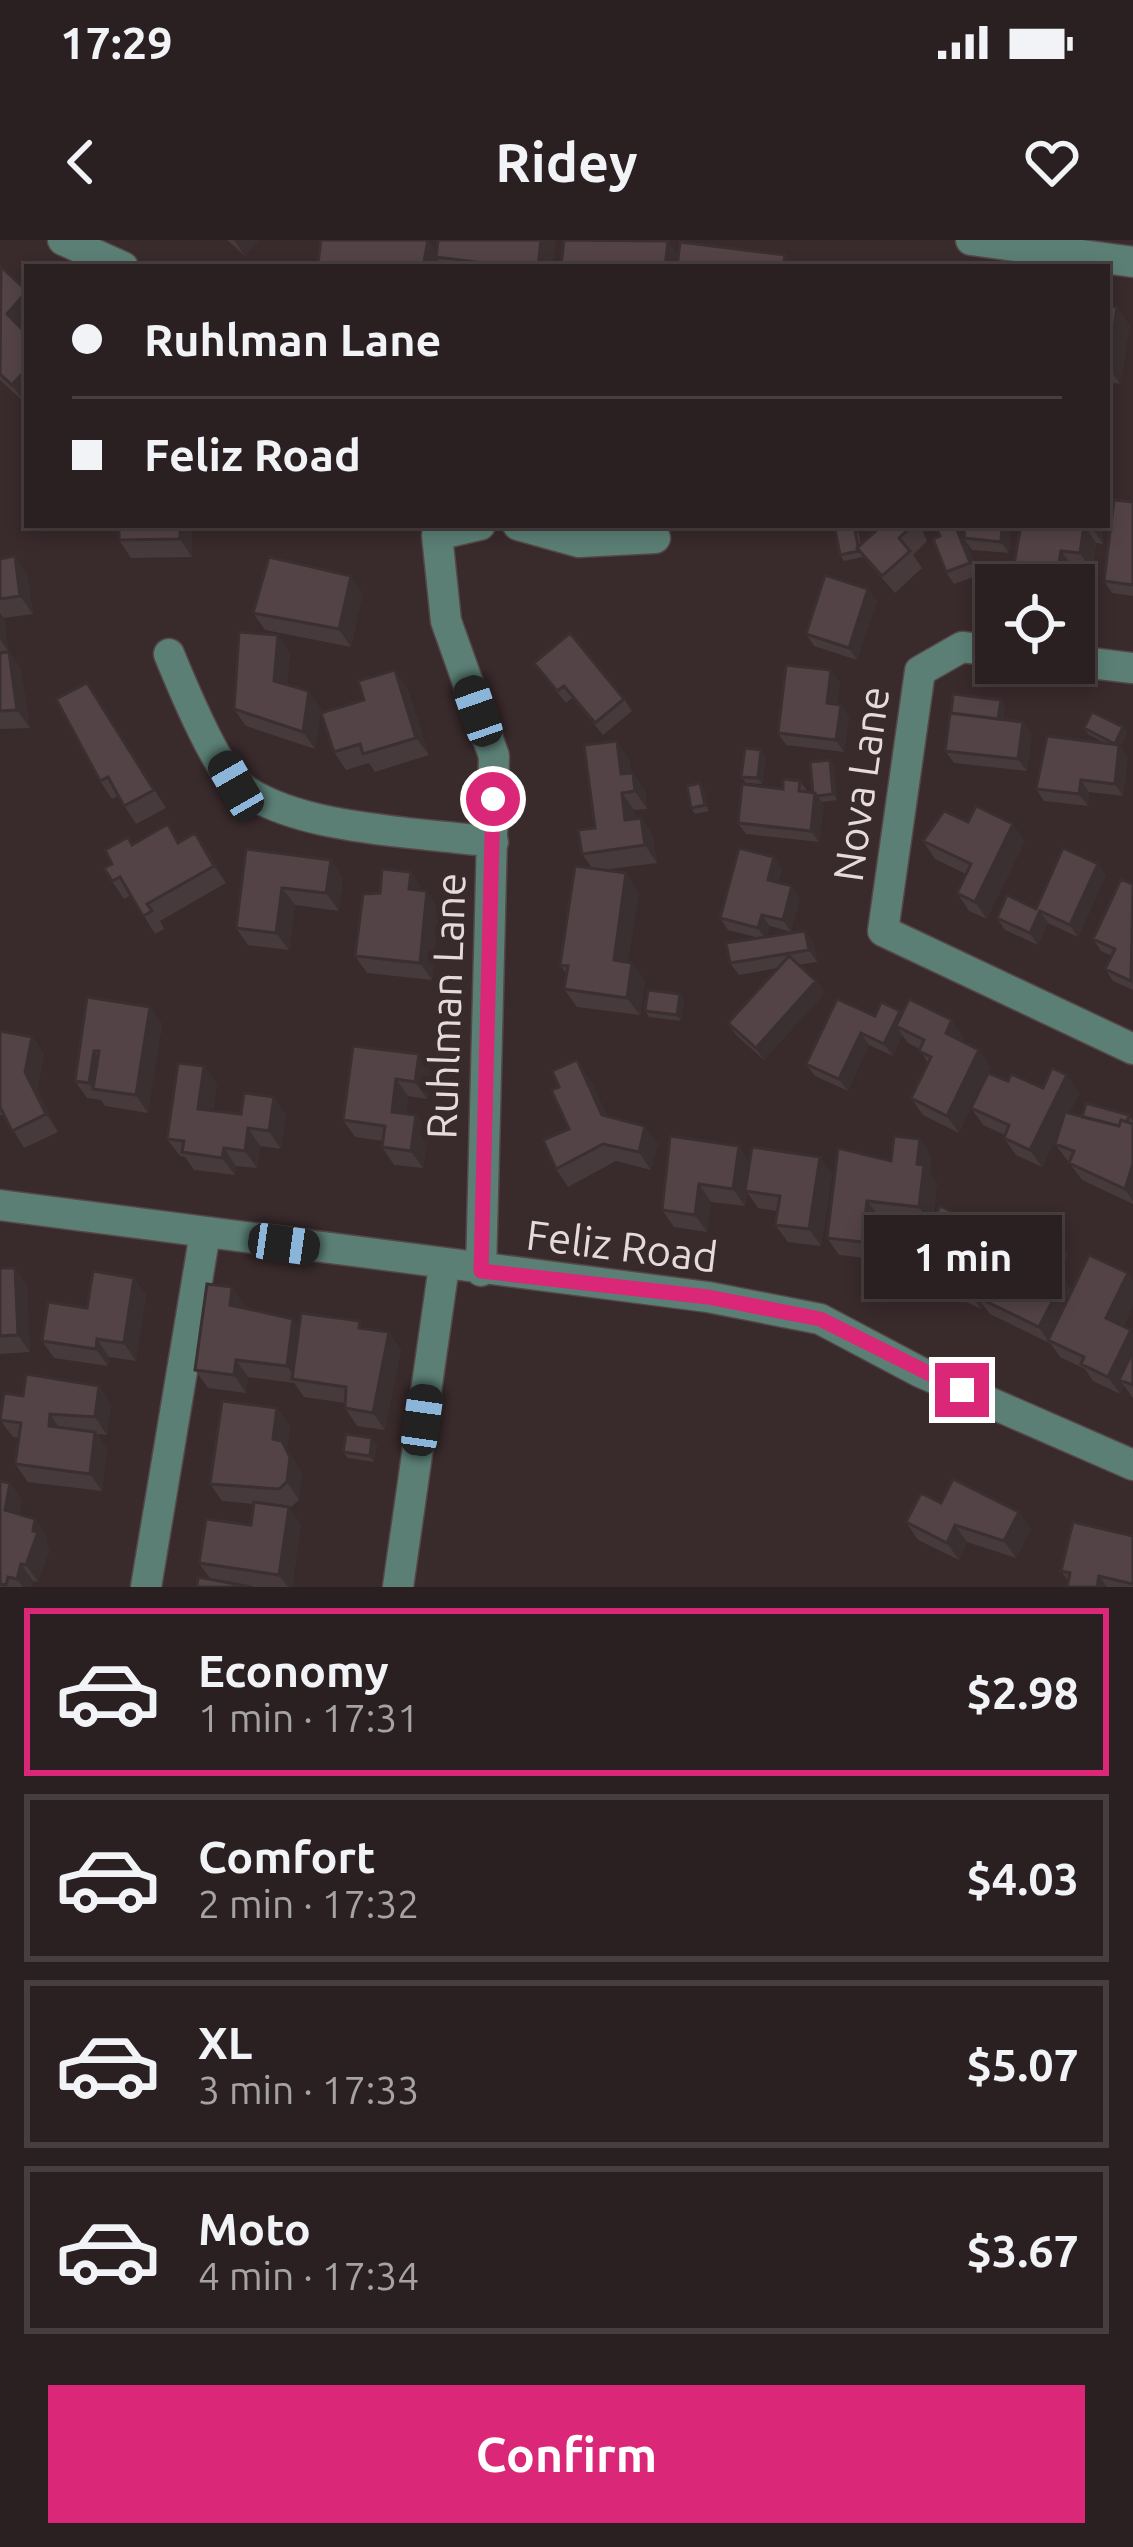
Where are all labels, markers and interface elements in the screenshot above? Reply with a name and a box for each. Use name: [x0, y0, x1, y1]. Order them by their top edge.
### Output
text: 17:29: [60, 17, 173, 68]
icon: back: [48, 129, 114, 195]
icon: heart: [1019, 129, 1085, 195]
text: Ridey: [495, 132, 638, 192]
text: Ruhlman Lane: [144, 314, 442, 365]
text: Feliz Road: [144, 429, 361, 480]
map controls: [975, 564, 1095, 684]
button: locate: [975, 564, 1095, 684]
car: [449, 671, 507, 751]
street label: Nova Lane: [824, 683, 897, 884]
car: [202, 745, 270, 825]
route start: [466, 772, 520, 826]
street label: Ruhlman Lane: [417, 872, 474, 1140]
street label: Feliz Road: [524, 1210, 720, 1281]
callout: 1 min: [863, 1216, 1061, 1300]
car: [246, 1221, 322, 1267]
text: 1 min: [914, 1235, 1012, 1278]
route end: [935, 1363, 989, 1417]
car: [399, 1382, 445, 1458]
icon: car: [54, 1638, 162, 1746]
text: Economy: [198, 1645, 389, 1696]
text: $2.98: [966, 1667, 1079, 1718]
text: 1 min · 17:31: [198, 1696, 419, 1739]
icon: car: [54, 1824, 162, 1932]
text: Comfort: [198, 1831, 375, 1882]
text: $4.03: [966, 1853, 1079, 1904]
text: 2 min · 17:32: [198, 1882, 419, 1925]
icon: car: [54, 2010, 162, 2118]
text: XL: [198, 2017, 252, 2068]
text: $5.07: [966, 2039, 1079, 2090]
text: 3 min · 17:33: [198, 2068, 419, 2111]
icon: car: [54, 2196, 162, 2304]
text: Moto: [198, 2203, 311, 2254]
text: $3.67: [966, 2225, 1079, 2276]
text: 4 min · 17:34: [198, 2254, 419, 2297]
button: Confirm: [48, 2385, 1085, 2523]

